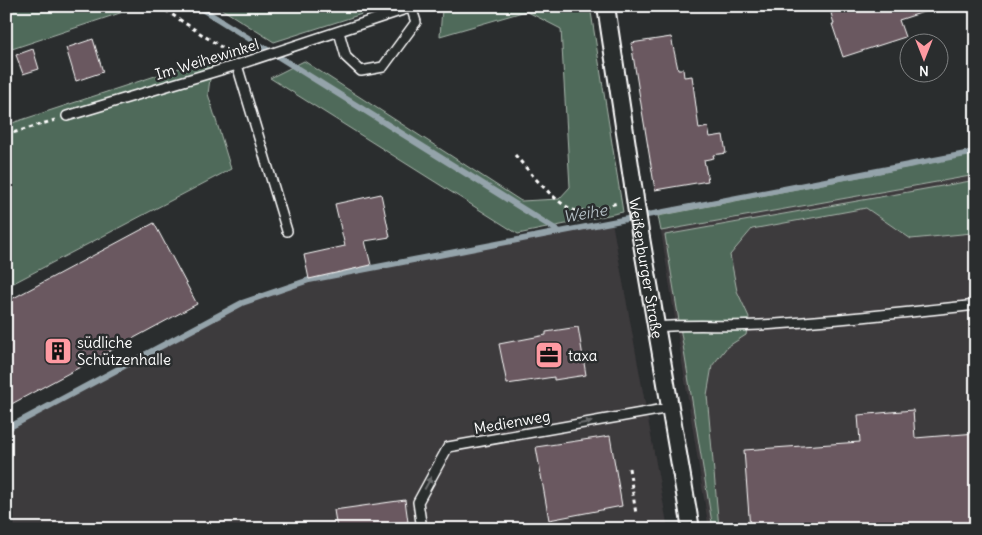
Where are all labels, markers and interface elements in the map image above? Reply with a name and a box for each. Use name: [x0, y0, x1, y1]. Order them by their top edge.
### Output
north arrow: [900, 32, 950, 82]
street label: Im Weihewinkel: [153, 34, 261, 84]
text: N: [919, 62, 929, 80]
street label: Weißenburger Straße: [625, 196, 668, 340]
water label: Weihe: [562, 199, 610, 227]
place label: südliche Schützenhalle: [77, 333, 171, 369]
building icon: südliche Schützenhalle: [43, 336, 73, 366]
office icon: taxa: [534, 340, 564, 370]
place label: taxa: [568, 346, 598, 365]
street label: Medienweg: [472, 406, 552, 438]
one-way arrow: [578, 418, 594, 426]
one-way arrow: [424, 476, 433, 490]

